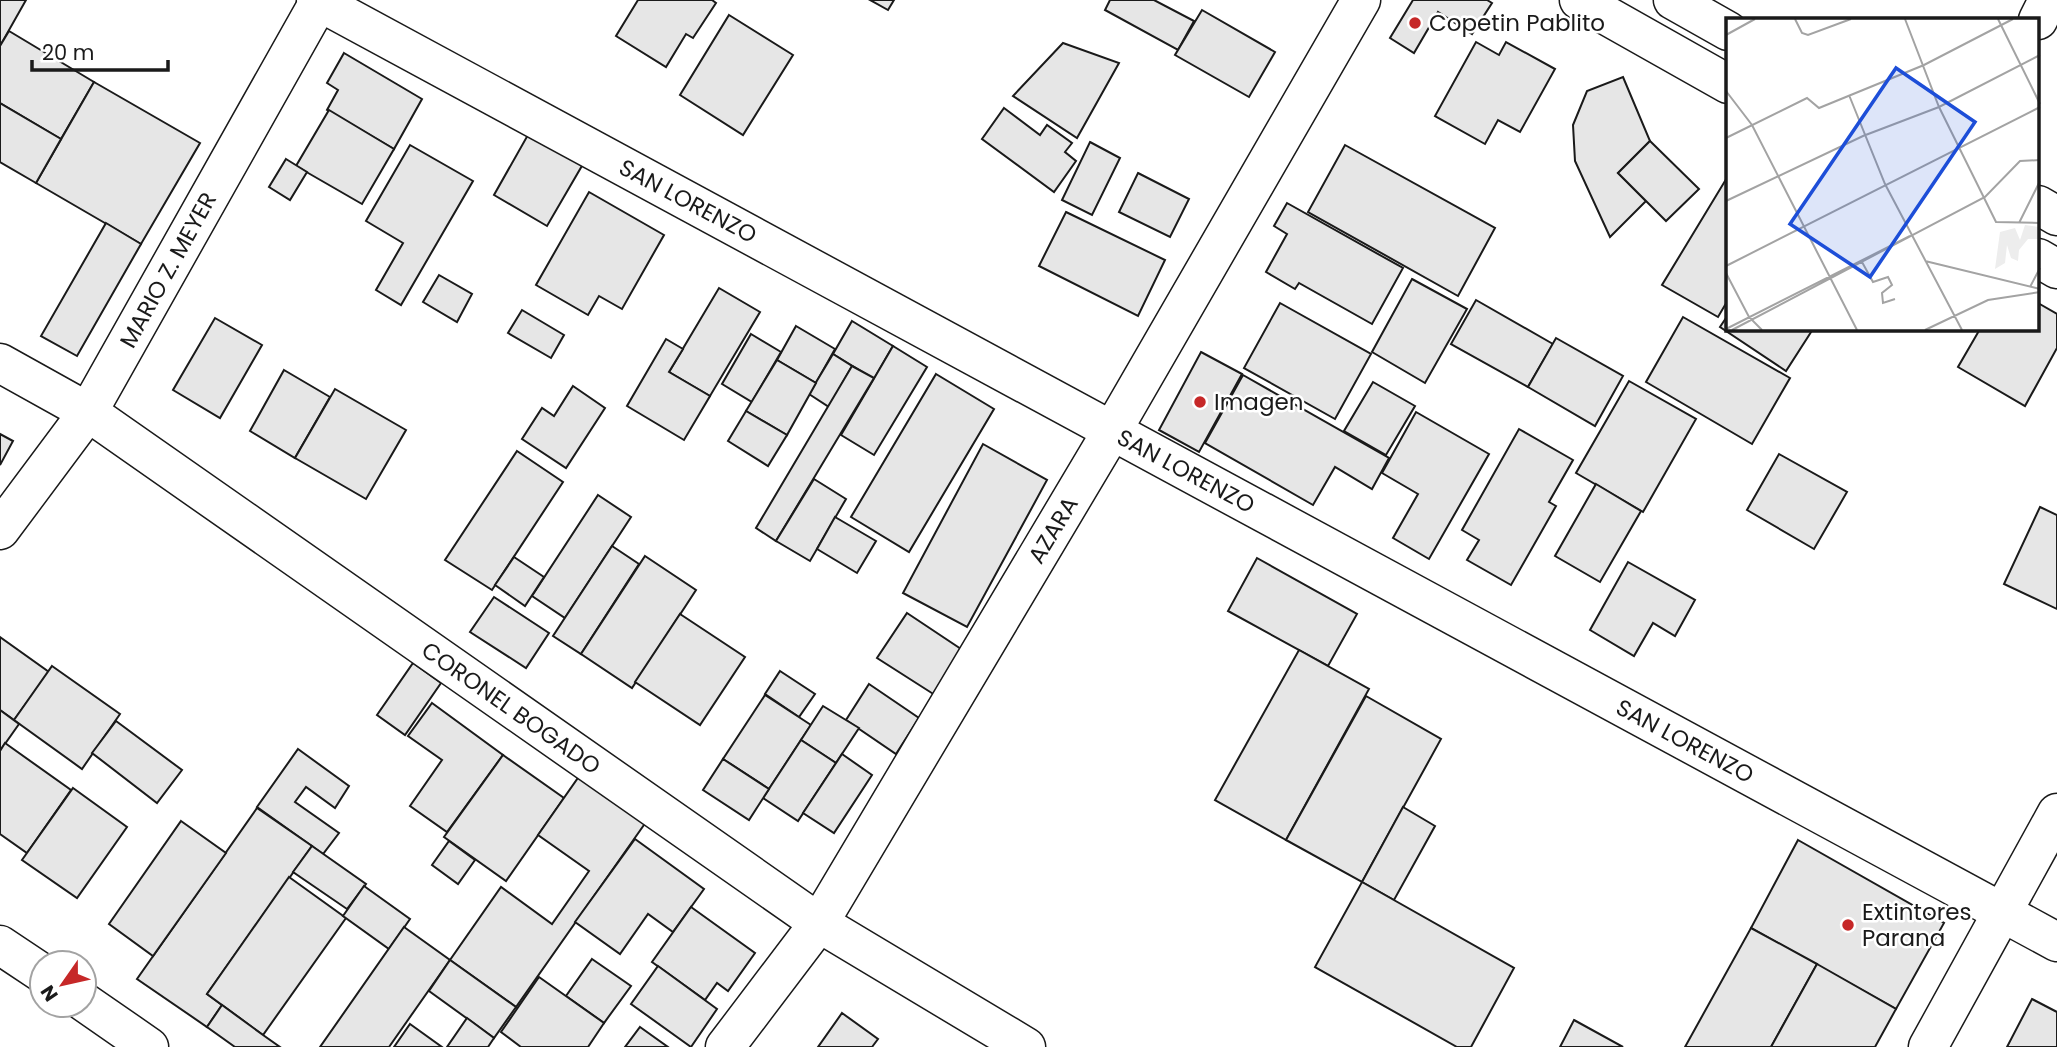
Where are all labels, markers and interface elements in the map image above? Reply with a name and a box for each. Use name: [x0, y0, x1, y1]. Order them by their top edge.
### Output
place label: Copetin Pablito: [1429, 7, 1605, 39]
marker: Copetin Pablito: [1407, 15, 1423, 31]
inset map: [1726, 18, 2039, 331]
scale bar: [32, 28, 168, 72]
text: 20 m: [42, 38, 95, 67]
street label: SAN LORENZO: [613, 151, 763, 251]
street label: MARIO Z. MEYER: [112, 186, 224, 354]
place label: Imagen: [1214, 386, 1303, 418]
marker: Imagen: [1192, 394, 1208, 410]
street label: SAN LORENZO: [1111, 421, 1261, 521]
street label: AZARA: [1021, 490, 1085, 570]
street label: CORONEL BOGADO: [415, 634, 607, 782]
street label: SAN LORENZO: [1610, 691, 1760, 791]
place label: Extintores Parana: [1862, 896, 1972, 954]
marker: Extintores Parana: [1840, 917, 1856, 933]
north arrow: [28, 949, 98, 1019]
text: N: [34, 980, 65, 1007]

